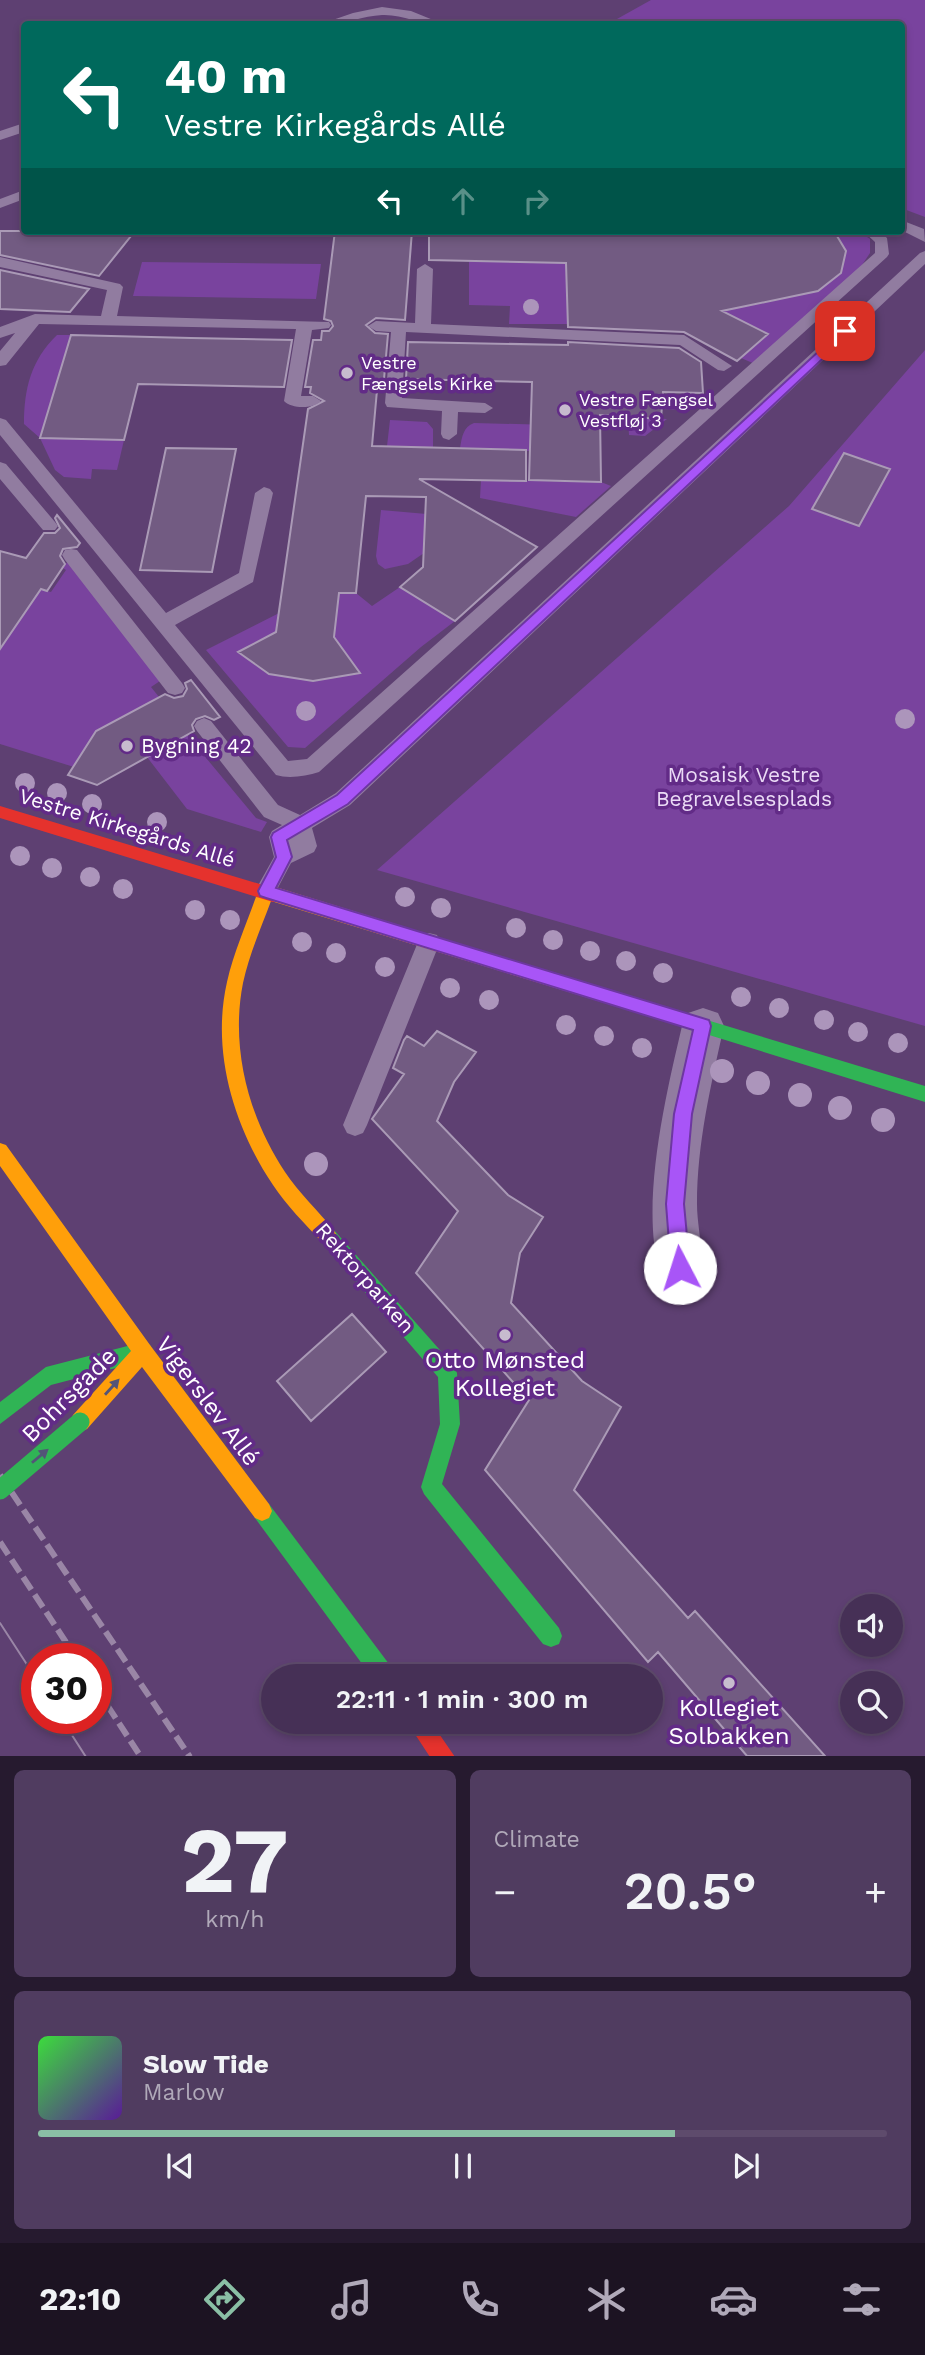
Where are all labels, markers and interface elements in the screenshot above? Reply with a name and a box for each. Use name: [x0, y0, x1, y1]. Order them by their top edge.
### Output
text: 40 m: [164, 47, 287, 105]
icon: left: [49, 49, 140, 140]
text: Vestre Kirkegårds Allé: [164, 106, 506, 144]
icon: left: [371, 182, 409, 220]
icon: ahead: [444, 182, 482, 220]
icon: right: [517, 182, 555, 220]
pin: [815, 301, 875, 361]
icon: arrive: [826, 312, 864, 350]
place label: Vestre Fængsels Kirke: [361, 352, 493, 394]
marker: Vestre Fængsels Kirke: [339, 365, 355, 381]
place label: Vestre Fængsel Vestfløj 3: [579, 389, 714, 431]
marker: Vestre Fængsel Vestfløj 3: [557, 402, 573, 418]
place label: Bygning 42: [141, 733, 252, 758]
marker: Bygning 42: [119, 738, 135, 754]
park label: Mosaisk Vestre Begravelsesplads: [656, 762, 832, 811]
street label: Vestre Kirkegårds Allé: [16, 783, 238, 872]
street label: Rektorparken: [311, 1217, 420, 1338]
position arrow: [643, 1231, 717, 1305]
marker: Otto Mønsted Kollegiet: [497, 1327, 513, 1343]
street label: Vigerslev Allé: [150, 1331, 266, 1471]
street label: Bohrsgade: [16, 1342, 122, 1448]
place label: Otto Mønsted Kollegiet: [425, 1346, 585, 1402]
one-way arrow: [104, 1378, 120, 1396]
one-way arrow: [32, 1449, 49, 1464]
map controls: [840, 1594, 903, 1734]
button: sound: [840, 1594, 903, 1657]
speed limit sign: 30: [21, 1643, 112, 1734]
button: search: [840, 1671, 903, 1734]
marker: Kollegiet Solbakken: [721, 1675, 737, 1691]
text: 22:11 · 1 min · 300 m: [336, 1684, 588, 1714]
place label: Kollegiet Solbakken: [668, 1694, 790, 1750]
text: 27: [181, 1807, 289, 1914]
text: Climate: [494, 1826, 580, 1853]
text: 20.5°: [624, 1861, 757, 1922]
text: −: [494, 1870, 516, 1914]
text: +: [864, 1870, 887, 1914]
text: km/h: [205, 1906, 264, 1933]
text: Slow Tide: [143, 2049, 269, 2079]
text: Marlow: [143, 2079, 225, 2106]
icon: previous: [161, 2147, 199, 2185]
icon: pause: [444, 2147, 482, 2185]
icon: next: [727, 2147, 765, 2185]
icon: directions: [200, 2275, 249, 2324]
icon: music: [327, 2275, 376, 2324]
icon: phone: [455, 2275, 504, 2324]
icon: climate: [582, 2275, 631, 2324]
icon: car: [709, 2275, 758, 2324]
icon: filters: [837, 2275, 886, 2324]
text: 22:10: [39, 2280, 121, 2318]

